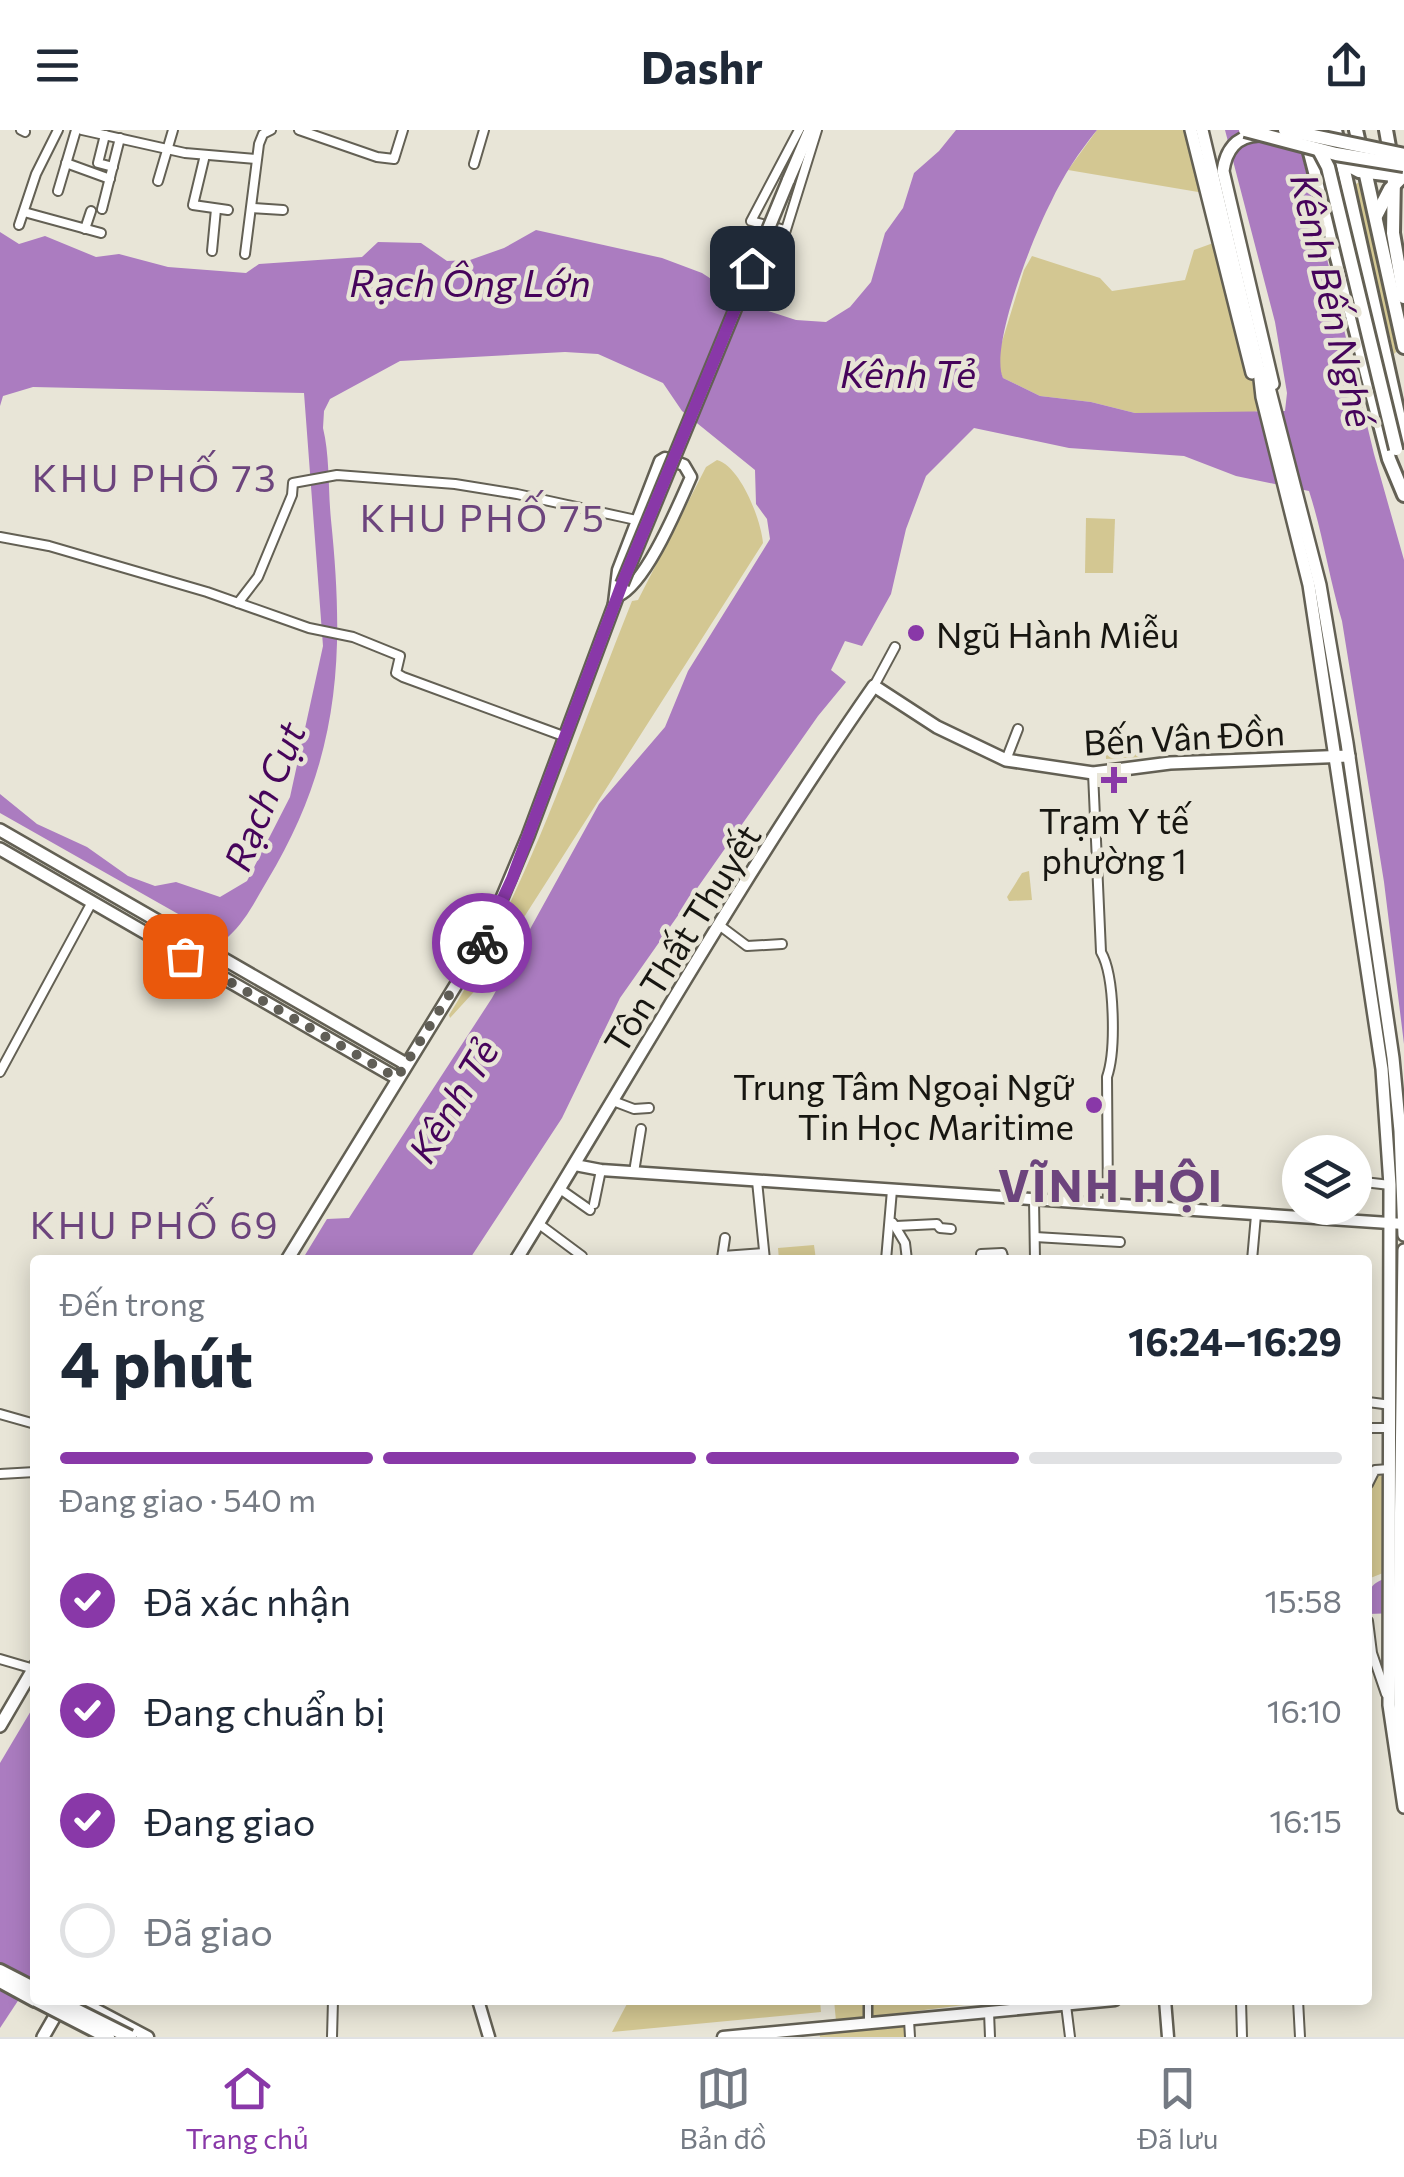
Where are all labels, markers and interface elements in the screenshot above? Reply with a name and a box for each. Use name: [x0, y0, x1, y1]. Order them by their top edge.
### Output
icon: menu: [30, 38, 85, 93]
text: Dashr: [641, 38, 763, 93]
icon: share: [1319, 38, 1374, 93]
water label: Kênh Bến Nghé: [1282, 168, 1386, 433]
pin: [710, 226, 795, 311]
icon: home: [725, 241, 780, 296]
water label: Rạch Ông Lớn: [349, 258, 591, 305]
water label: Kênh Tẻ: [840, 349, 976, 396]
district label: KHU PHỐ 73: [32, 450, 278, 500]
district label: KHU PHỐ 75: [360, 490, 606, 540]
place label: Ngũ Hành Miễu: [936, 612, 1179, 655]
marker: Ngũ Hành Miễu: [905, 622, 927, 644]
street label: Bến Vân Đồn: [1082, 709, 1286, 763]
water label: Rạch Cụt: [212, 714, 314, 877]
marker: Trạm Y tế phường 1: [1101, 767, 1127, 793]
place label: Trạm Y tế phường 1: [1039, 798, 1193, 881]
street label: Tôn Thất Thuyết: [594, 816, 768, 1060]
courier: [432, 893, 532, 993]
pin: [143, 914, 228, 999]
icon: bike: [455, 916, 510, 971]
icon: bag: [158, 929, 213, 984]
water label: Kênh Tẻ: [397, 1030, 507, 1170]
place label: Trung Tâm Ngoại Ngữ Tin Học Maritime: [733, 1064, 1075, 1147]
marker: Trung Tâm Ngoại Ngữ Tin Học Maritime: [1083, 1094, 1105, 1116]
map controls: [1282, 1135, 1372, 1225]
button: layers: [1282, 1135, 1372, 1225]
district label: VĨNH HỘI: [998, 1156, 1224, 1213]
district label: KHU PHỐ 69: [30, 1197, 280, 1247]
text: Đến trong: [60, 1283, 205, 1323]
text: 16:24–16:29: [1128, 1317, 1342, 1364]
text: 4 phút: [60, 1321, 253, 1400]
text: Đang giao · 540 m: [60, 1479, 316, 1519]
icon: check: [60, 1573, 115, 1628]
text: Đã xác nhận: [145, 1577, 351, 1624]
text: 15:58: [1265, 1580, 1342, 1620]
icon: check: [60, 1683, 115, 1738]
text: Đang chuẩn bị: [145, 1687, 385, 1734]
text: 16:10: [1267, 1690, 1342, 1730]
icon: check: [60, 1793, 115, 1848]
text: Đang giao: [145, 1797, 315, 1844]
text: 16:15: [1269, 1800, 1342, 1840]
text: Đã giao: [145, 1907, 273, 1954]
tab: Trang chủ: [185, 2061, 309, 2155]
tab: Bản đồ: [680, 2061, 767, 2155]
tab: Đã lưu: [1137, 2061, 1219, 2155]

